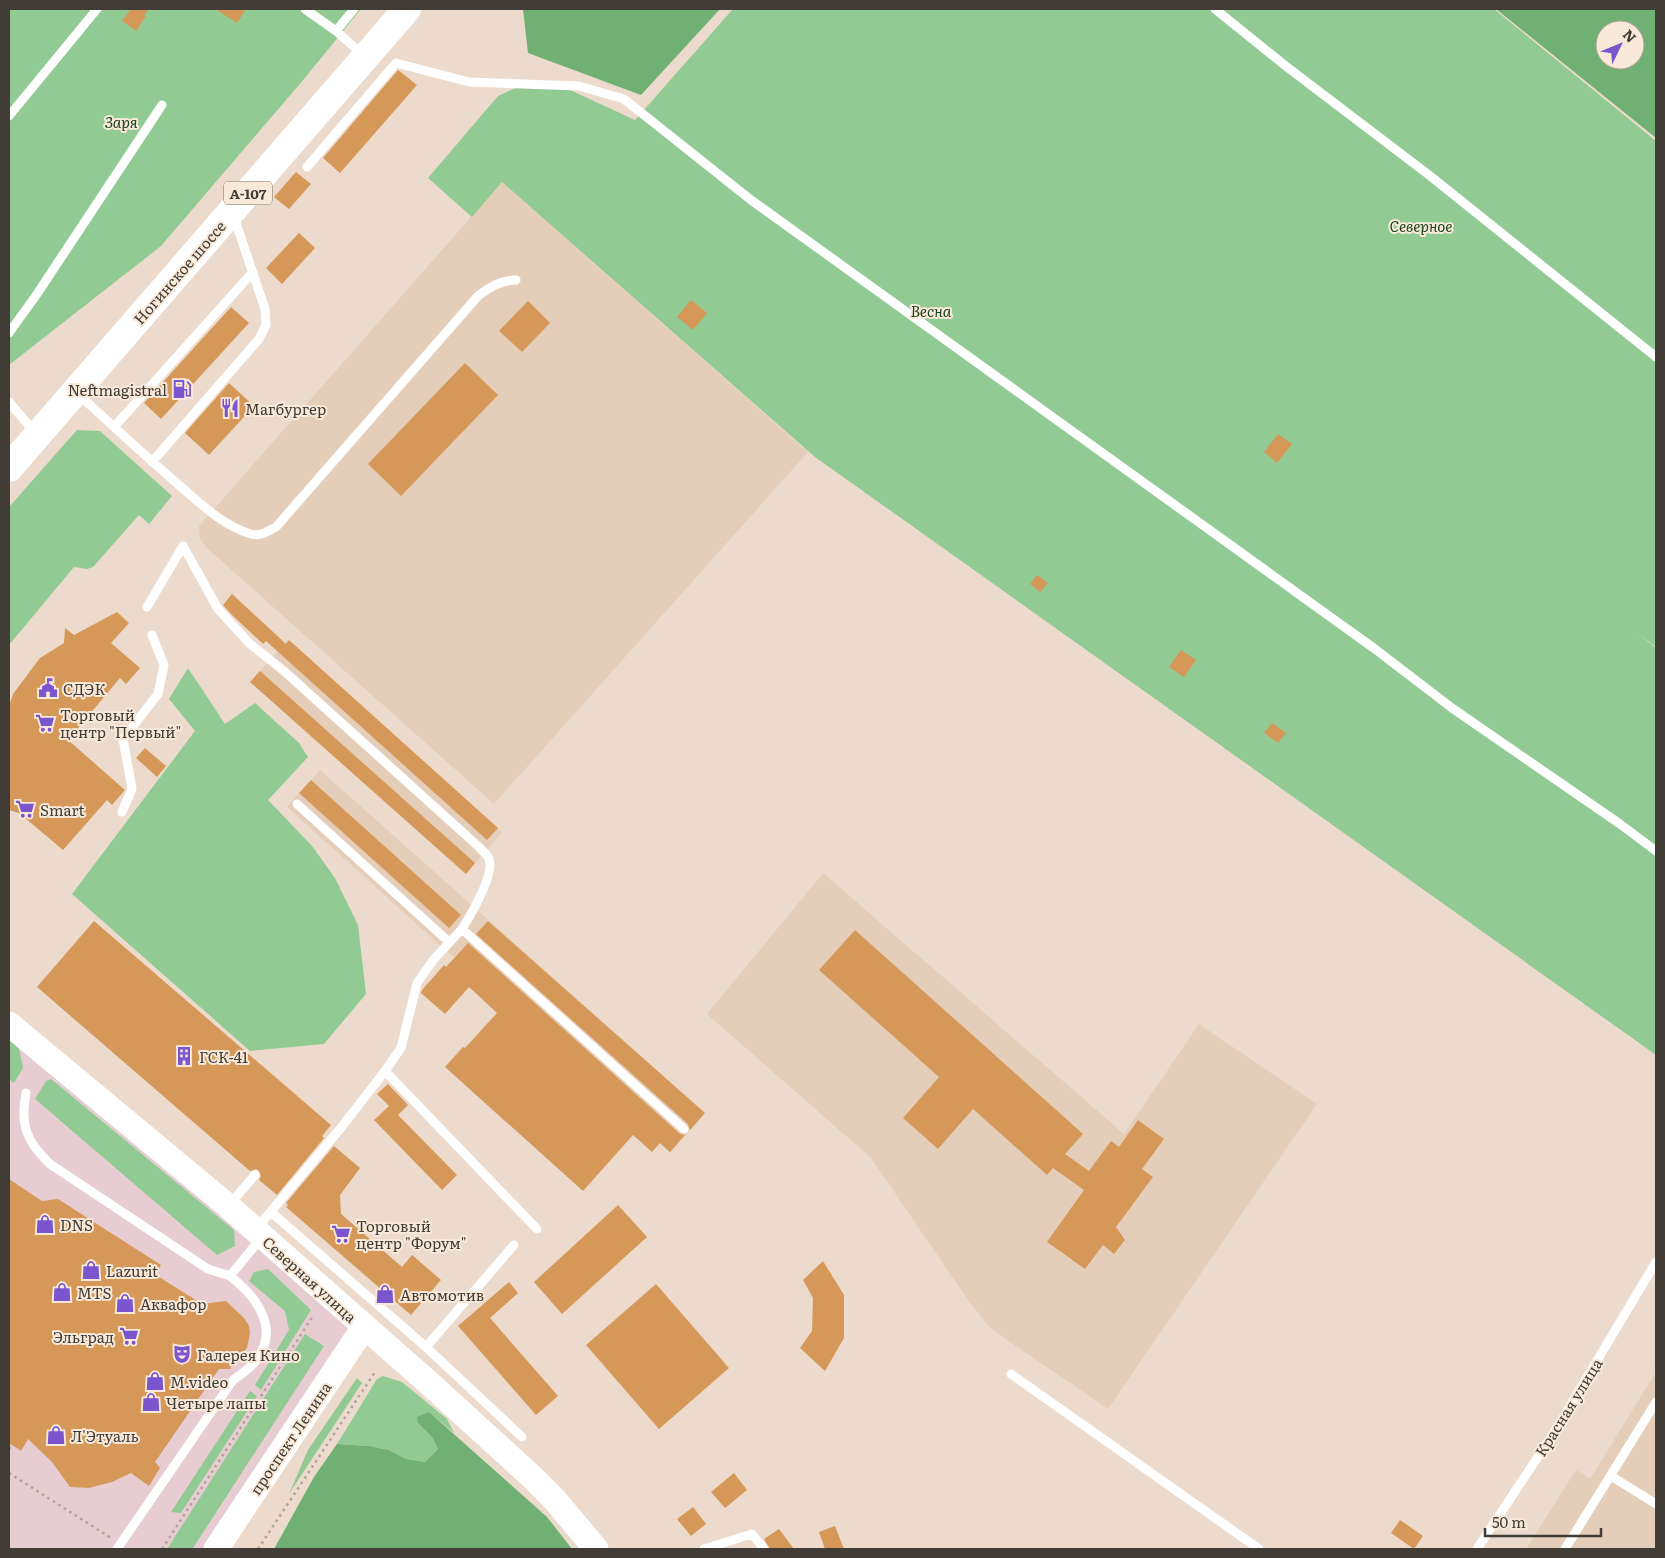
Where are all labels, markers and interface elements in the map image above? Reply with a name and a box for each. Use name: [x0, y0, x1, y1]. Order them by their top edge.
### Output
north arrow: [1595, 20, 1645, 70]
text: N: [1619, 24, 1642, 47]
park label: Заря: [104, 110, 138, 133]
road number: А-107: [224, 182, 272, 204]
park label: Северное: [1390, 214, 1452, 237]
street label: Ногинское шоссе: [127, 215, 231, 329]
park label: Весна: [911, 299, 952, 322]
place label: Neftmagistral: [68, 378, 167, 401]
fuel station icon: Neftmagistral: [171, 378, 193, 400]
restaurant icon: Магбургер: [219, 397, 241, 419]
place label: Магбургер: [245, 397, 326, 420]
public building icon: СДЭК: [37, 677, 59, 699]
place label: СДЭК: [63, 677, 105, 700]
place label: Торговый центр "Первый": [60, 703, 181, 743]
supermarket icon: Торговый центр "Первый": [34, 712, 56, 734]
supermarket icon: Smart: [14, 798, 36, 820]
place label: Smart: [40, 798, 85, 821]
building icon: ГСК-41: [173, 1045, 195, 1067]
place label: ГСК-41: [199, 1045, 248, 1068]
shop icon: DNS: [34, 1213, 56, 1235]
place label: DNS: [60, 1213, 93, 1236]
place label: Торговый центр "Форум": [356, 1214, 467, 1254]
supermarket icon: Торговый центр "Форум": [330, 1223, 352, 1245]
street label: Северная улица: [258, 1230, 363, 1328]
shop icon: Lazurit: [80, 1259, 102, 1281]
place label: Lazurit: [106, 1259, 158, 1282]
shop icon: MTS: [51, 1281, 73, 1303]
place label: MTS: [77, 1281, 112, 1304]
shop icon: Автомотив: [374, 1283, 396, 1305]
place label: Автомотив: [400, 1283, 484, 1306]
shop icon: Аквафор: [114, 1292, 136, 1314]
place label: Аквафор: [140, 1292, 206, 1315]
place label: Эльград: [53, 1325, 114, 1348]
supermarket icon: Эльград: [118, 1325, 140, 1347]
theatre icon: Галерея Кино: [171, 1343, 193, 1365]
place label: Галерея Кино: [197, 1343, 300, 1366]
street label: Красная улица: [1529, 1353, 1608, 1461]
shop icon: M.video: [144, 1370, 166, 1392]
place label: M.video: [170, 1370, 228, 1393]
street label: проспект Ленина: [244, 1376, 337, 1499]
shop icon: Четыре лапы: [140, 1391, 162, 1413]
place label: Четыре лапы: [166, 1391, 266, 1414]
shop icon: Л'Этуаль: [45, 1424, 67, 1446]
place label: Л'Этуаль: [71, 1424, 139, 1447]
scale bar: [1485, 1506, 1601, 1538]
text: 50 m: [1492, 1510, 1526, 1533]

